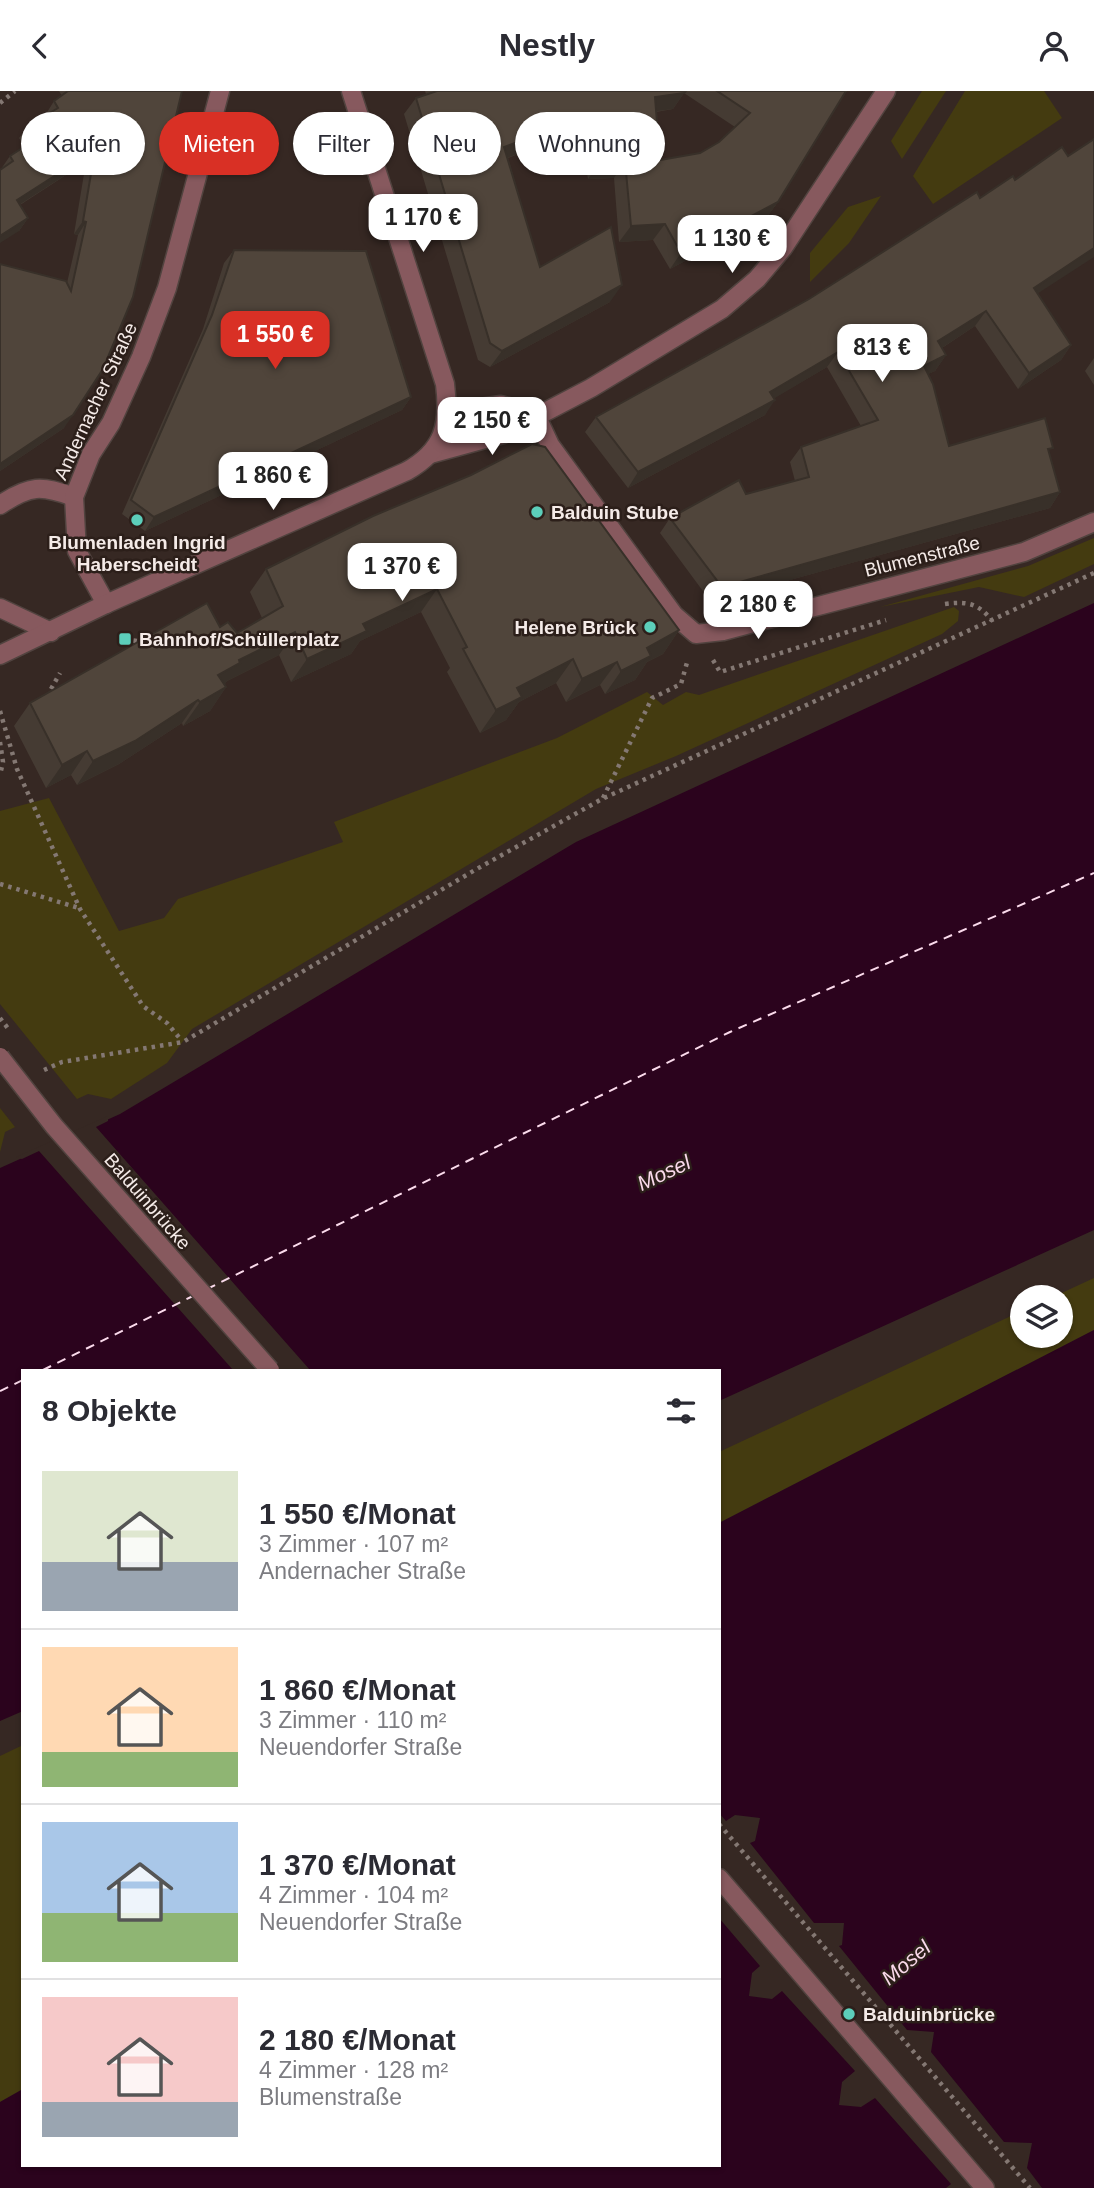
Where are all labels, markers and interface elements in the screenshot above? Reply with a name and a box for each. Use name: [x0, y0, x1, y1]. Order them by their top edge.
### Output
icon: back: [21, 27, 59, 65]
text: Nestly: [499, 27, 595, 63]
icon: person: [1035, 27, 1073, 65]
chip: Kaufen: [21, 112, 145, 175]
chip: Mieten: [159, 112, 279, 175]
chip: Filter: [293, 112, 394, 175]
chip: Neu: [408, 112, 501, 175]
chip: Wohnung: [515, 112, 665, 175]
pin: 1 170 €: [358, 195, 488, 254]
text: 1 170 €: [385, 204, 461, 230]
pin: 1 130 €: [667, 215, 797, 275]
text: 1 130 €: [694, 225, 770, 251]
pin: 1 550 €: [210, 311, 340, 371]
street label: Andernacher Straße: [50, 319, 141, 483]
text: 1 550 €: [237, 321, 313, 347]
pin: 813 €: [833, 324, 931, 384]
text: 813 €: [853, 334, 911, 360]
pin: 2 150 €: [427, 397, 557, 457]
text: 2 150 €: [454, 407, 530, 433]
pin: 1 860 €: [208, 453, 338, 512]
text: 1 860 €: [235, 462, 311, 488]
place label: Balduin Stube: [551, 502, 679, 523]
marker: Balduin Stube: [529, 504, 545, 520]
marker: Blumenladen Ingrid Haberscheidt: [129, 512, 145, 528]
place label: Blumenladen Ingrid Haberscheidt: [48, 532, 226, 575]
street label: Blumenstraße: [862, 532, 982, 581]
pin: 1 370 €: [337, 543, 467, 603]
text: 1 370 €: [364, 553, 440, 579]
pin: 2 180 €: [693, 581, 823, 641]
text: 2 180 €: [720, 591, 796, 617]
place label: Helene Brück: [515, 617, 636, 638]
marker: Helene Brück: [642, 619, 658, 635]
place label: Bahnhof/Schüllerplatz: [139, 629, 340, 650]
marker: Bahnhof/Schüllerplatz: [117, 631, 133, 647]
street label: Balduinbrücke: [100, 1149, 195, 1254]
water label: Mosel: [634, 1150, 695, 1195]
map controls: [1010, 1285, 1073, 1348]
button: layers: [1010, 1285, 1073, 1348]
icon: filters: [662, 1392, 700, 1430]
text: 8 Objekte: [42, 1394, 177, 1427]
text: 1 550 €/Monat: [259, 1497, 456, 1530]
icon: home: [98, 1499, 182, 1583]
text: 3 Zimmer · 107 m²: [259, 1531, 448, 1557]
text: Andernacher Straße: [259, 1558, 466, 1584]
text: 1 860 €/Monat: [259, 1673, 456, 1706]
icon: home: [98, 1675, 182, 1759]
text: 3 Zimmer · 110 m²: [259, 1707, 446, 1733]
text: Neuendorfer Straße: [259, 1734, 462, 1760]
text: 1 370 €/Monat: [259, 1848, 456, 1881]
icon: home: [98, 1850, 182, 1934]
text: 4 Zimmer · 104 m²: [259, 1882, 448, 1908]
text: Neuendorfer Straße: [259, 1909, 462, 1935]
water label: Mosel: [877, 1935, 936, 1989]
place label: Balduinbrücke: [863, 2004, 995, 2025]
marker: Balduinbrücke: [841, 2006, 857, 2022]
text: 2 180 €/Monat: [259, 2023, 456, 2056]
icon: home: [98, 2025, 182, 2109]
text: 4 Zimmer · 128 m²: [259, 2057, 448, 2083]
text: Blumenstraße: [259, 2084, 402, 2110]

